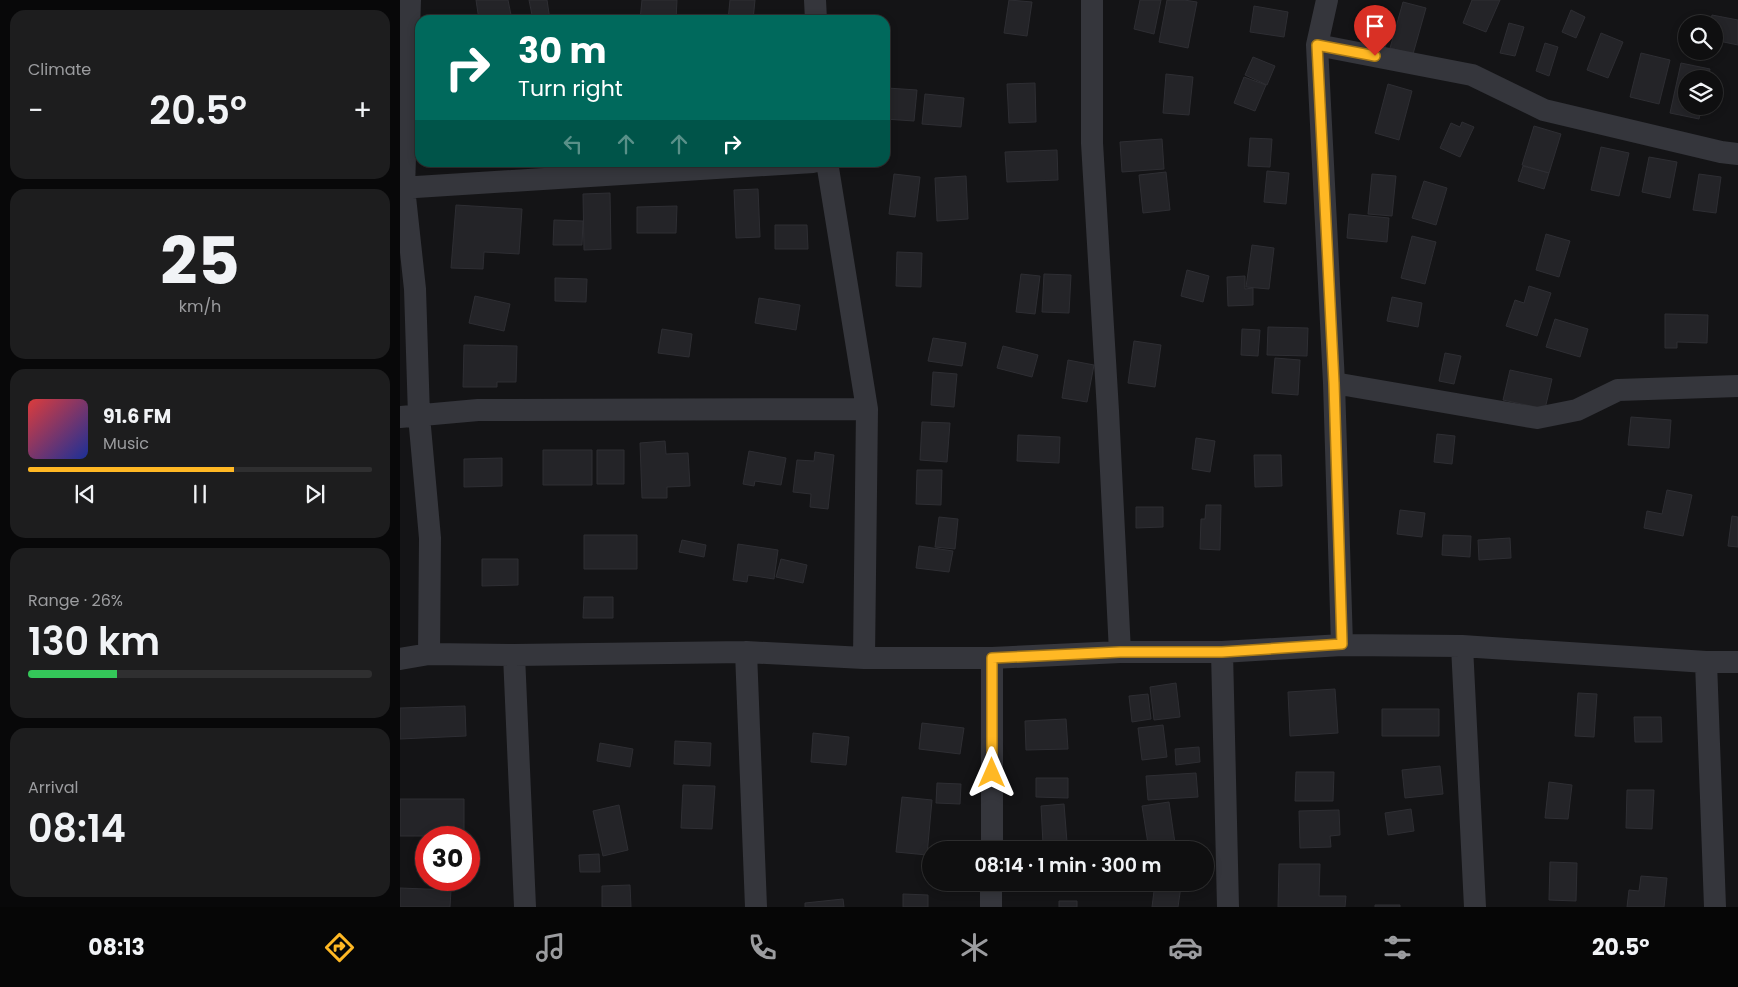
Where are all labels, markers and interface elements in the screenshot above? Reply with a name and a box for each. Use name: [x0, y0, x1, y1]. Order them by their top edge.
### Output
pin: [1354, 5, 1396, 56]
icon: arrive: [1361, 12, 1389, 40]
map controls: [1678, 15, 1723, 115]
button: search: [1678, 15, 1723, 60]
text: 30 m: [518, 26, 606, 75]
icon: right: [435, 35, 500, 100]
text: Climate: [28, 58, 91, 81]
button: layers: [1678, 70, 1723, 115]
text: Turn right: [518, 73, 623, 104]
text: 20.5°: [149, 84, 247, 137]
text: −: [28, 91, 43, 130]
text: +: [353, 91, 372, 130]
icon: left: [559, 130, 587, 158]
icon: ahead: [612, 130, 640, 158]
icon: ahead: [665, 130, 693, 158]
icon: right: [718, 130, 746, 158]
text: 25: [160, 216, 240, 307]
text: km/h: [179, 295, 221, 318]
text: 91.6 FM: [103, 403, 171, 430]
text: Music: [103, 432, 149, 455]
icon: previous: [71, 480, 99, 508]
icon: pause: [186, 480, 214, 508]
icon: next: [301, 480, 329, 508]
text: Range · 26%: [28, 589, 123, 612]
text: 130 km: [28, 615, 160, 668]
position arrow: [965, 746, 1017, 798]
text: Arrival: [28, 776, 78, 799]
text: 08:14: [28, 802, 126, 855]
speed limit sign: 30: [415, 826, 480, 891]
text: 08:14 · 1 min · 300 m: [975, 852, 1161, 879]
icon: directions: [322, 930, 357, 965]
icon: music: [533, 930, 568, 965]
icon: phone: [745, 930, 780, 965]
icon: climate: [957, 930, 992, 965]
icon: car: [1168, 930, 1203, 965]
icon: filters: [1380, 930, 1415, 965]
text: 08:13: [88, 932, 145, 963]
text: 20.5°: [1592, 932, 1650, 963]

